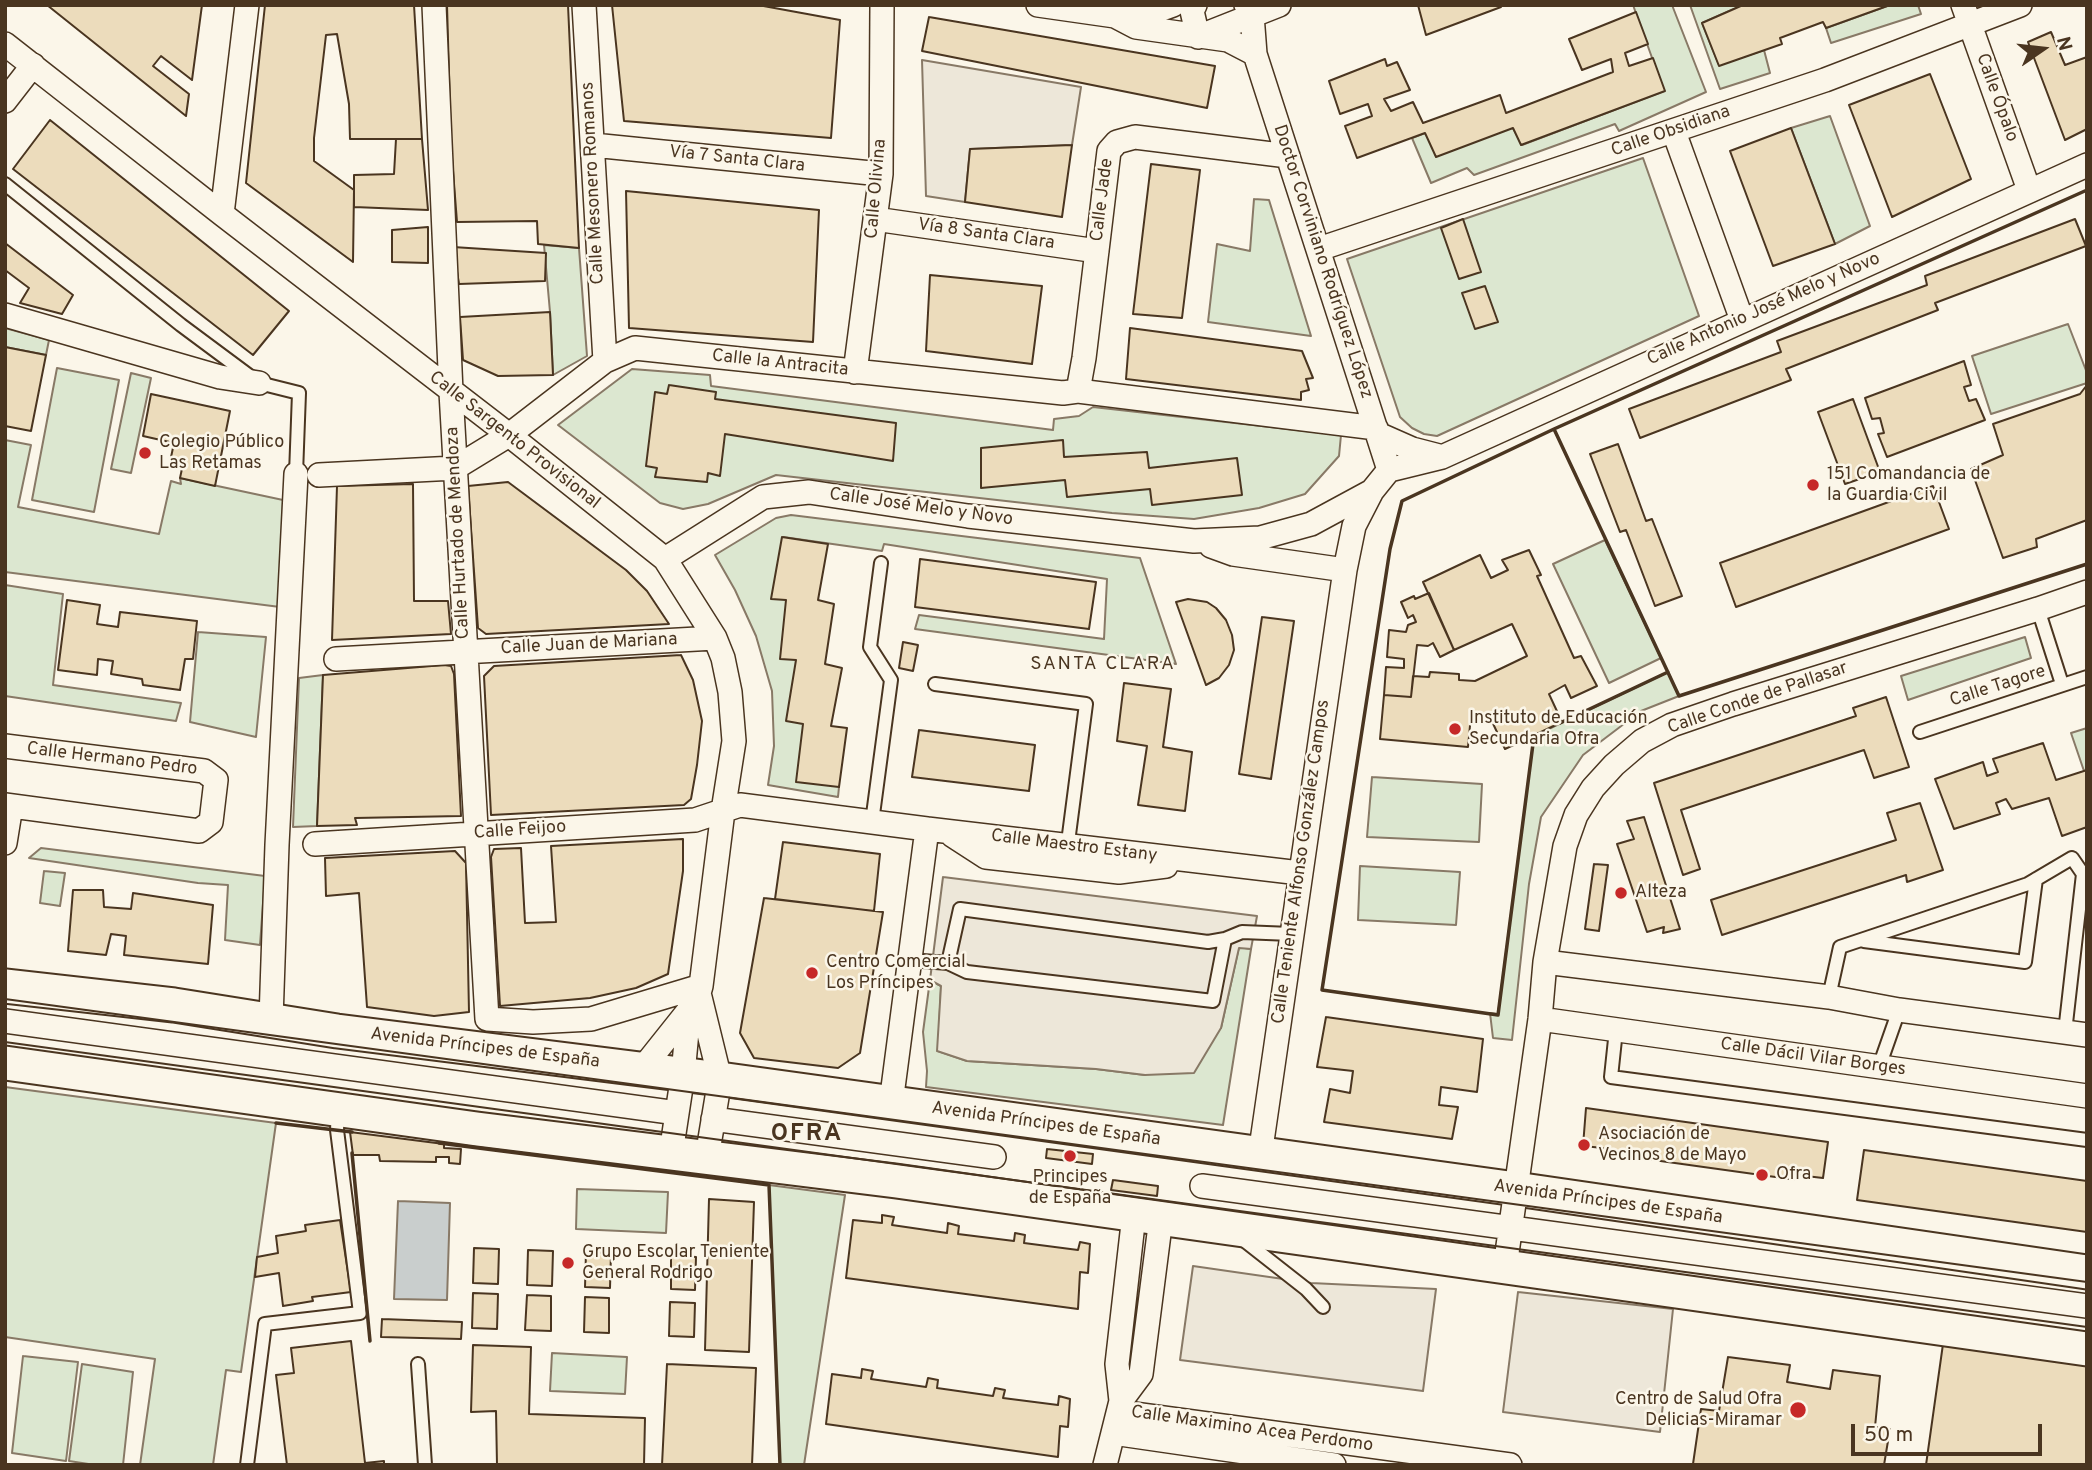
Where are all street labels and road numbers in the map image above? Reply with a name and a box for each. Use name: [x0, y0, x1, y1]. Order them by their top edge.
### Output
street label: Calle Ópalo: [1970, 51, 2022, 145]
street label: Calle Mesonero Romanos: [578, 81, 610, 285]
street label: Calle Obsidiana: [1609, 102, 1733, 162]
street label: Doctor Corviniano Rodríguez López: [1267, 122, 1377, 402]
street label: Calle Olivina: [862, 138, 892, 240]
street label: Vía 7 Santa Clara: [668, 142, 806, 178]
street label: Calle Jade: [1087, 157, 1119, 243]
street label: Vía 8 Santa Clara: [916, 215, 1056, 255]
street label: Calle Antonio José Melo y Novo: [1644, 249, 1884, 371]
street label: Calle la Antracita: [711, 346, 849, 382]
street label: Calle Sargento Provisional: [424, 367, 604, 515]
street label: Calle Hurtado de Mendoza: [443, 426, 475, 640]
street label: Calle José Melo y Novo: [828, 484, 1014, 532]
street label: Calle Juan de Mariana: [500, 630, 678, 660]
street label: Calle Conde de Pallasar: [1665, 658, 1851, 740]
street label: Calle Tagore: [1947, 661, 2049, 713]
street label: Calle Teniente Alfonso González Campos: [1269, 698, 1335, 1026]
street label: Calle Hermano Pedro: [25, 739, 199, 781]
street label: Calle Feijoo: [473, 817, 567, 845]
street label: Calle Maestro Estany: [990, 826, 1158, 868]
street label: Avenida Príncipes de España: [369, 1024, 601, 1074]
street label: Calle Dácil Vilar Borges: [1719, 1034, 1907, 1082]
street label: Avenida Príncipes de España: [930, 1098, 1162, 1152]
street label: Avenida Príncipes de España: [1492, 1176, 1724, 1230]
street label: Calle Maximino Acea Perdomo: [1129, 1402, 1375, 1458]

